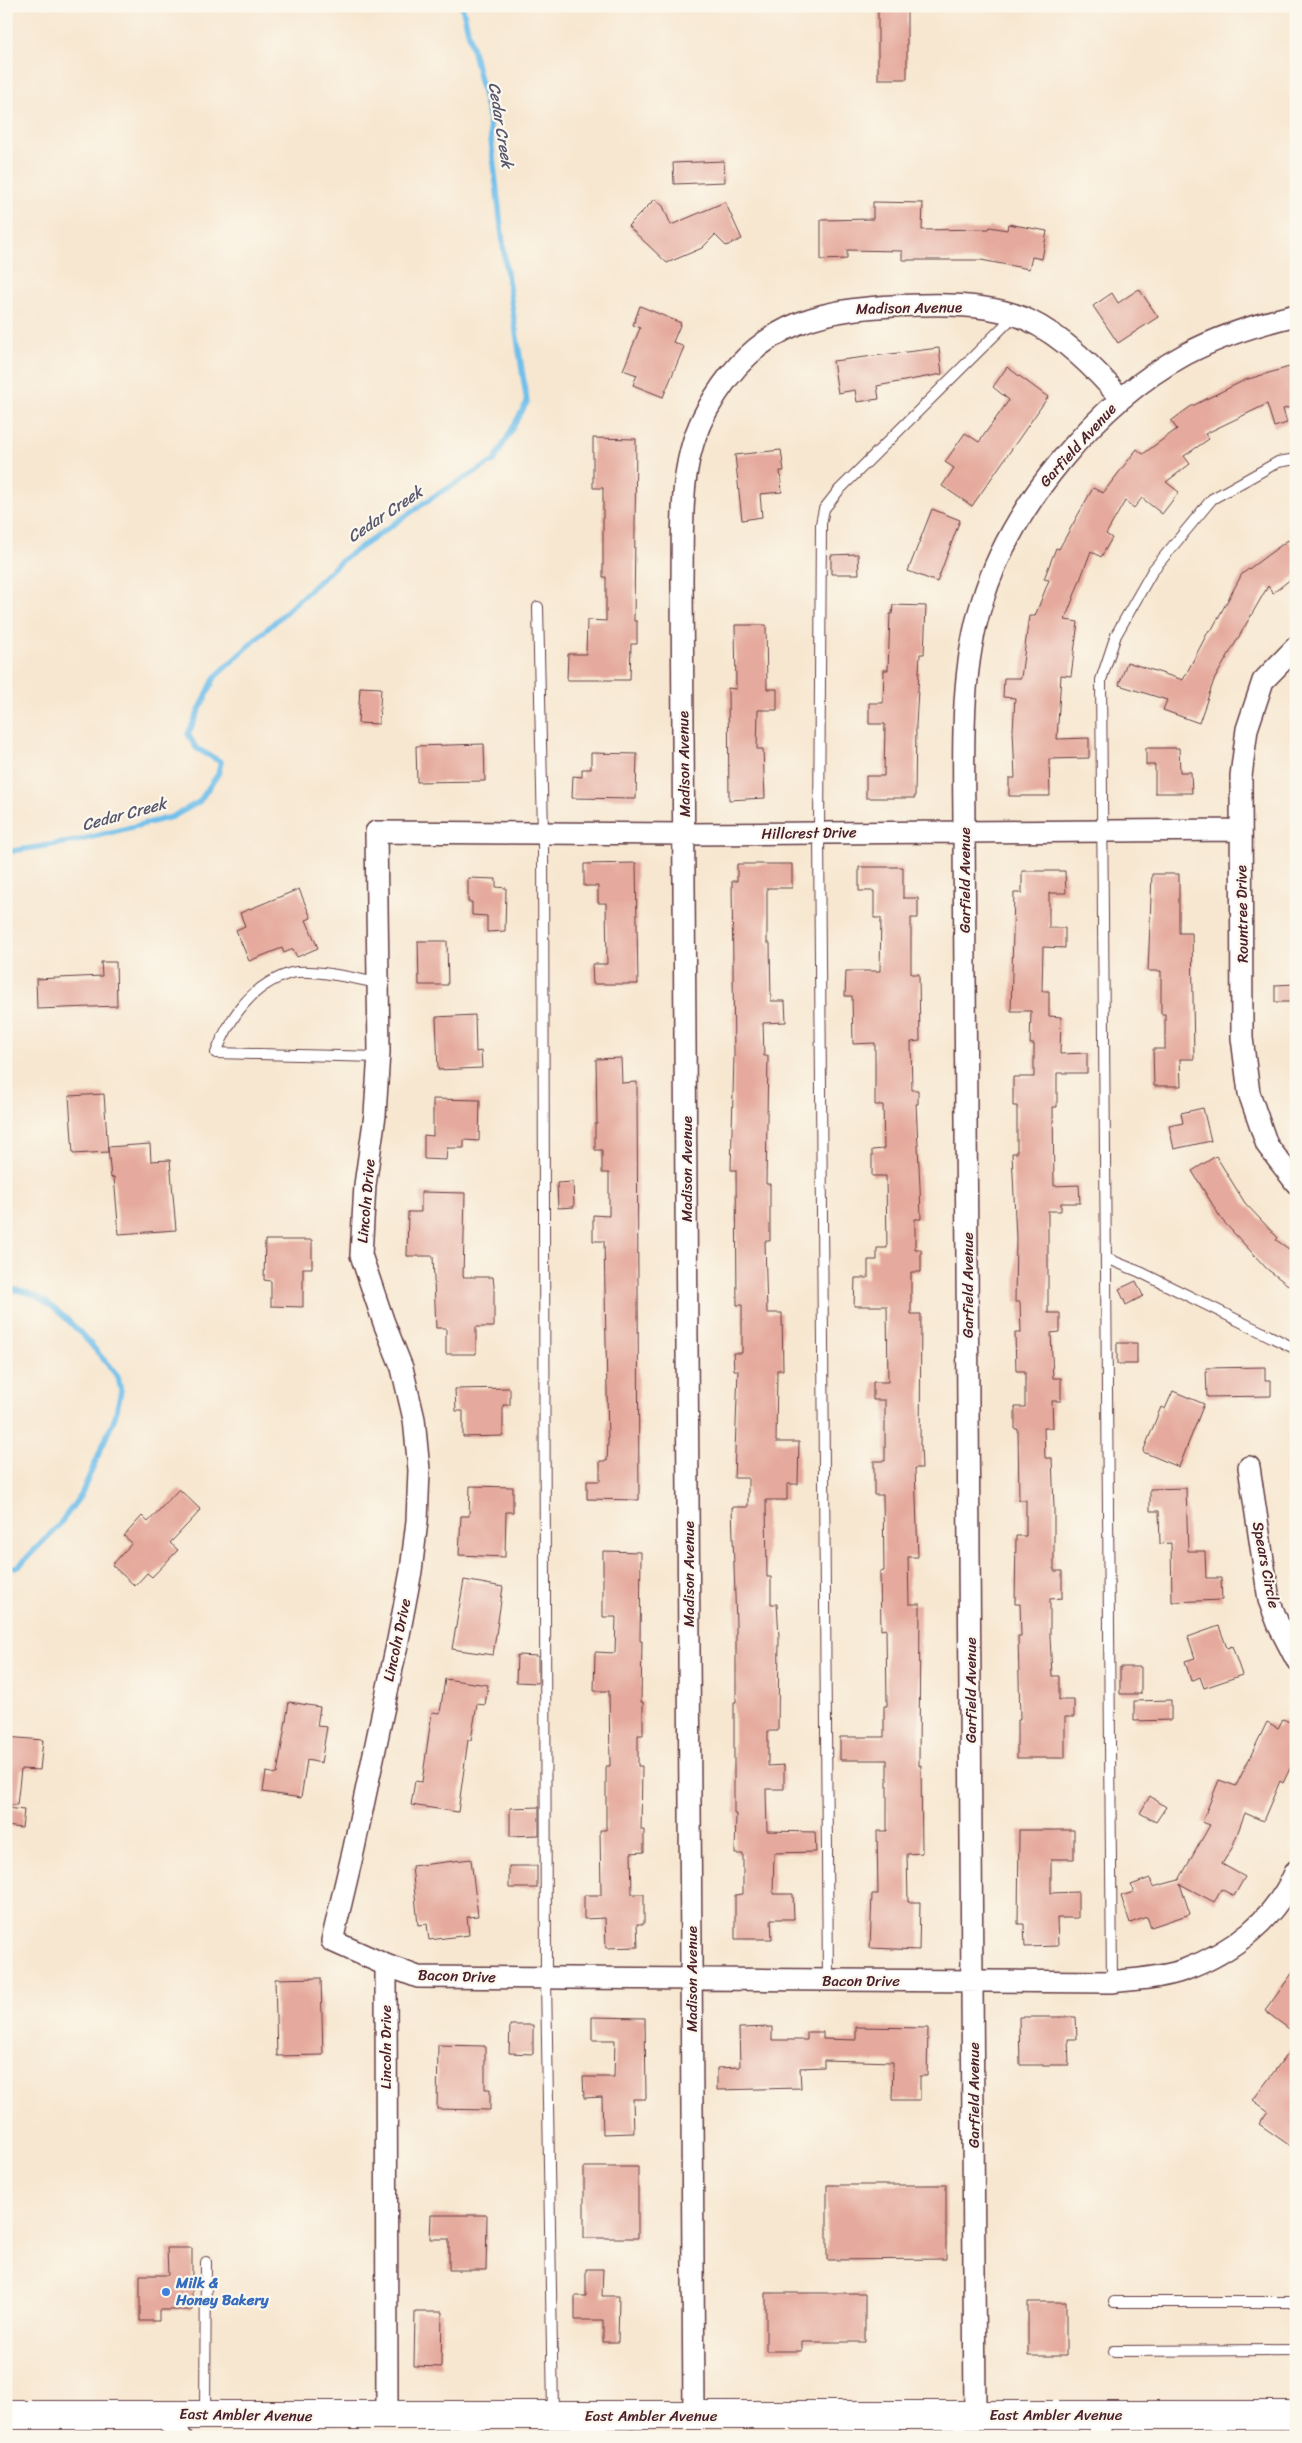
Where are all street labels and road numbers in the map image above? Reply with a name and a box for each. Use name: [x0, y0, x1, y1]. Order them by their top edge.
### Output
street label: Madison Avenue: [856, 294, 962, 322]
street label: Garfield Avenue: [1033, 397, 1123, 493]
street label: Madison Avenue: [670, 711, 698, 817]
street label: Hillcrest Drive: [761, 819, 857, 847]
street label: Garfield Avenue: [952, 827, 978, 933]
street label: Rountree Drive: [1228, 865, 1256, 963]
street label: Madison Avenue: [674, 1116, 700, 1222]
street label: Lincoln Drive: [349, 1158, 383, 1244]
street label: Garfield Avenue: [955, 1232, 981, 1338]
street label: Spears Circle: [1245, 1519, 1287, 1611]
street label: Madison Avenue: [676, 1521, 702, 1627]
street label: Lincoln Drive: [376, 1596, 419, 1684]
street label: Garfield Avenue: [958, 1637, 984, 1743]
street label: Madison Avenue: [679, 1926, 705, 2032]
street label: Bacon Drive: [418, 1962, 497, 1990]
street label: Bacon Drive: [822, 1968, 900, 1994]
street label: Lincoln Drive: [373, 2004, 399, 2089]
street label: Garfield Avenue: [961, 2042, 987, 2148]
street label: East Ambler Avenue: [179, 2401, 313, 2429]
street label: East Ambler Avenue: [989, 2402, 1123, 2428]
street label: East Ambler Avenue: [584, 2403, 718, 2429]

